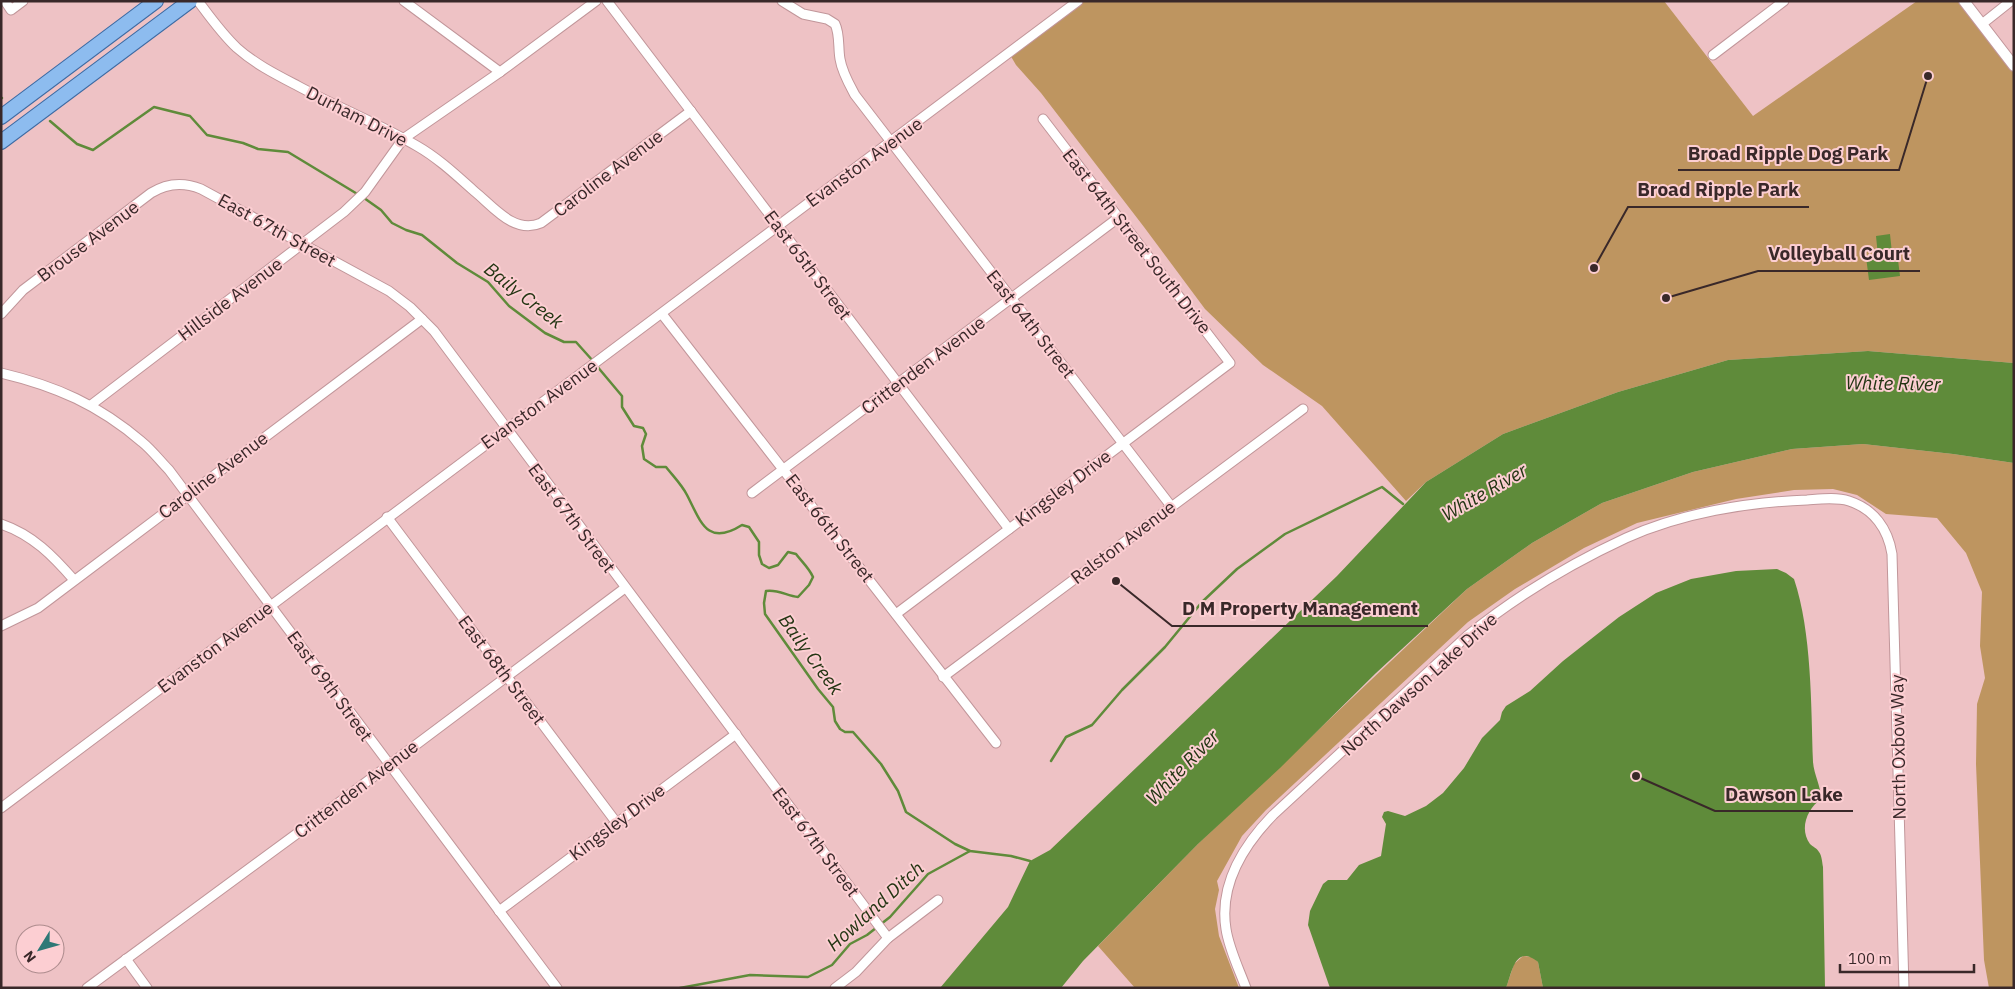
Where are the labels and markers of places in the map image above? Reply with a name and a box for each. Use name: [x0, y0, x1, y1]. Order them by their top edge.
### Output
callout: Broad Ripple Dog Park: [1678, 136, 1899, 170]
callout: Broad Ripple Park: [1628, 173, 1809, 207]
callout: Volleyball Court: [1758, 237, 1920, 271]
callout: D M Property Management: [1172, 592, 1428, 626]
callout: Dawson Lake: [1715, 777, 1853, 811]

